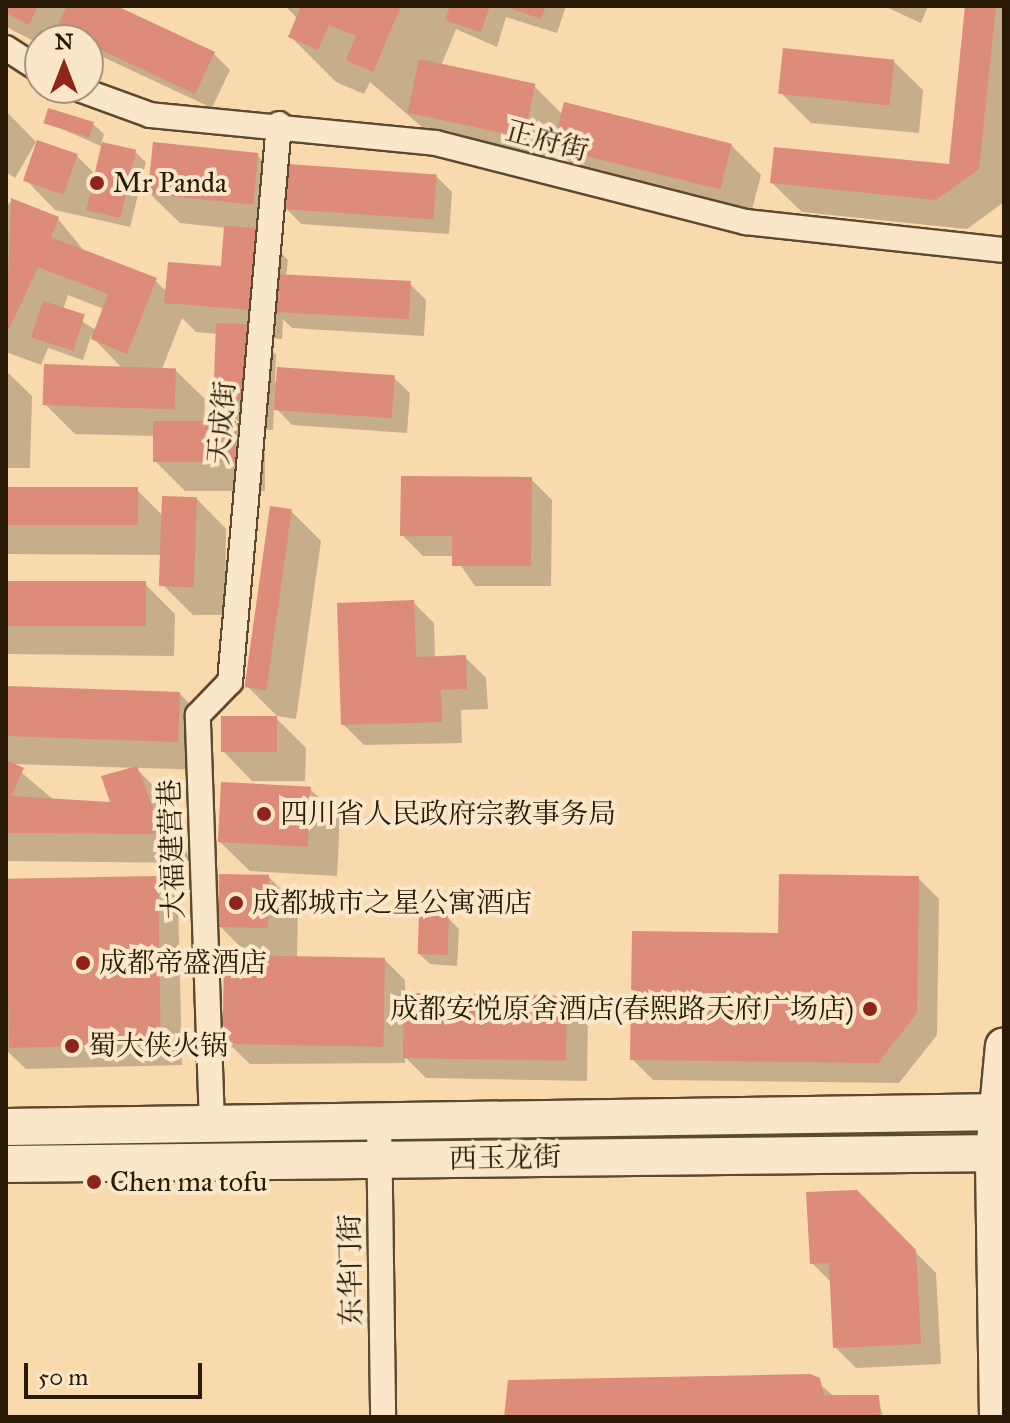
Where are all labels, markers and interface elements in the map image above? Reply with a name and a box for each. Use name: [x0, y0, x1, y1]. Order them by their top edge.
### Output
north arrow: [24, 24, 104, 104]
text: N: [55, 28, 73, 55]
street label: 正府街: [502, 114, 592, 168]
place label: Mr Panda: [113, 166, 227, 200]
marker: Mr Panda: [88, 174, 106, 192]
street label: 天成街: [202, 380, 242, 466]
street label: 大福建营巷: [153, 778, 191, 920]
place label: 四川省人民政府宗教事务局: [280, 797, 616, 831]
marker: 四川省人民政府宗教事务局: [255, 805, 273, 823]
place label: 成都城市之星公寓酒店: [252, 886, 532, 920]
marker: 成都城市之星公寓酒店: [227, 894, 245, 912]
place label: 成都帝盛酒店: [99, 946, 267, 980]
marker: 成都帝盛酒店: [74, 954, 92, 972]
place label: 成都安悦原舍酒店(春熙路天府广场店): [390, 992, 854, 1026]
marker: 成都安悦原舍酒店(春熙路天府广场店): [861, 1000, 879, 1018]
place label: 蜀大侠火锅: [88, 1029, 228, 1063]
marker: 蜀大侠火锅: [63, 1037, 81, 1055]
street label: 西玉龙街: [449, 1140, 561, 1176]
place label: Chen ma tofu: [110, 1165, 267, 1199]
marker: Chen ma tofu: [85, 1173, 103, 1191]
street label: 东华门街: [333, 1214, 369, 1326]
scale bar: [28, 1347, 206, 1397]
text: 50 m: [38, 1362, 88, 1392]

